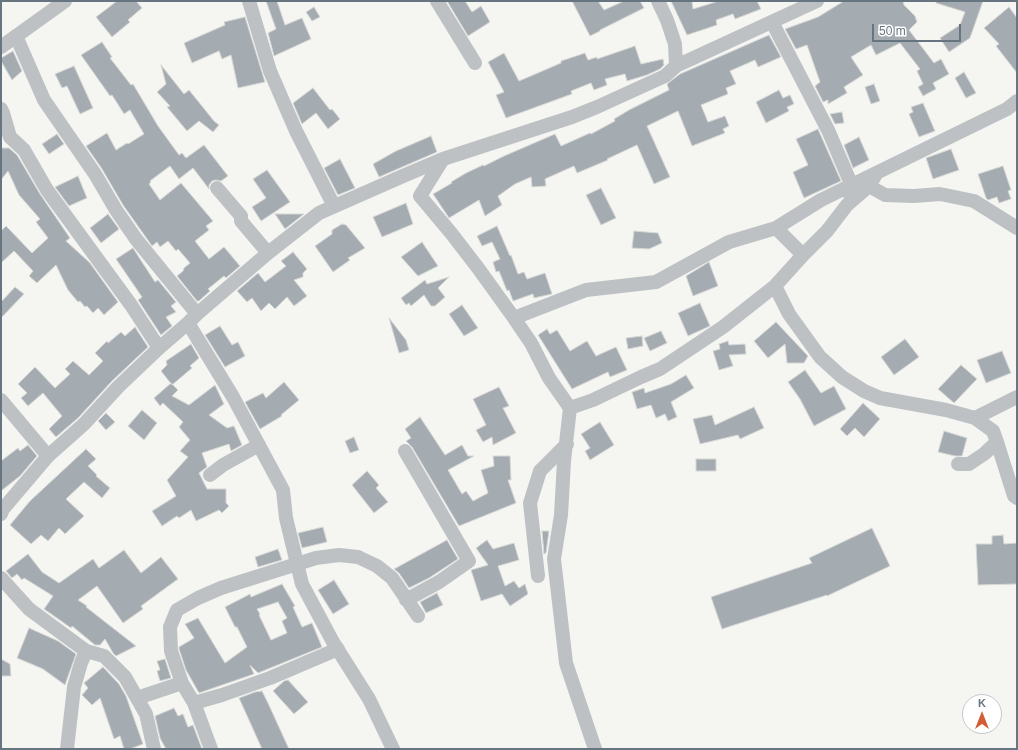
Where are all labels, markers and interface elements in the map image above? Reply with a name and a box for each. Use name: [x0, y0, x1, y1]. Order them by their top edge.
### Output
scale bar: [874, 16, 963, 42]
text: 50 m: [879, 24, 906, 38]
north arrow: [962, 694, 1002, 734]
text: K: [978, 697, 986, 709]

